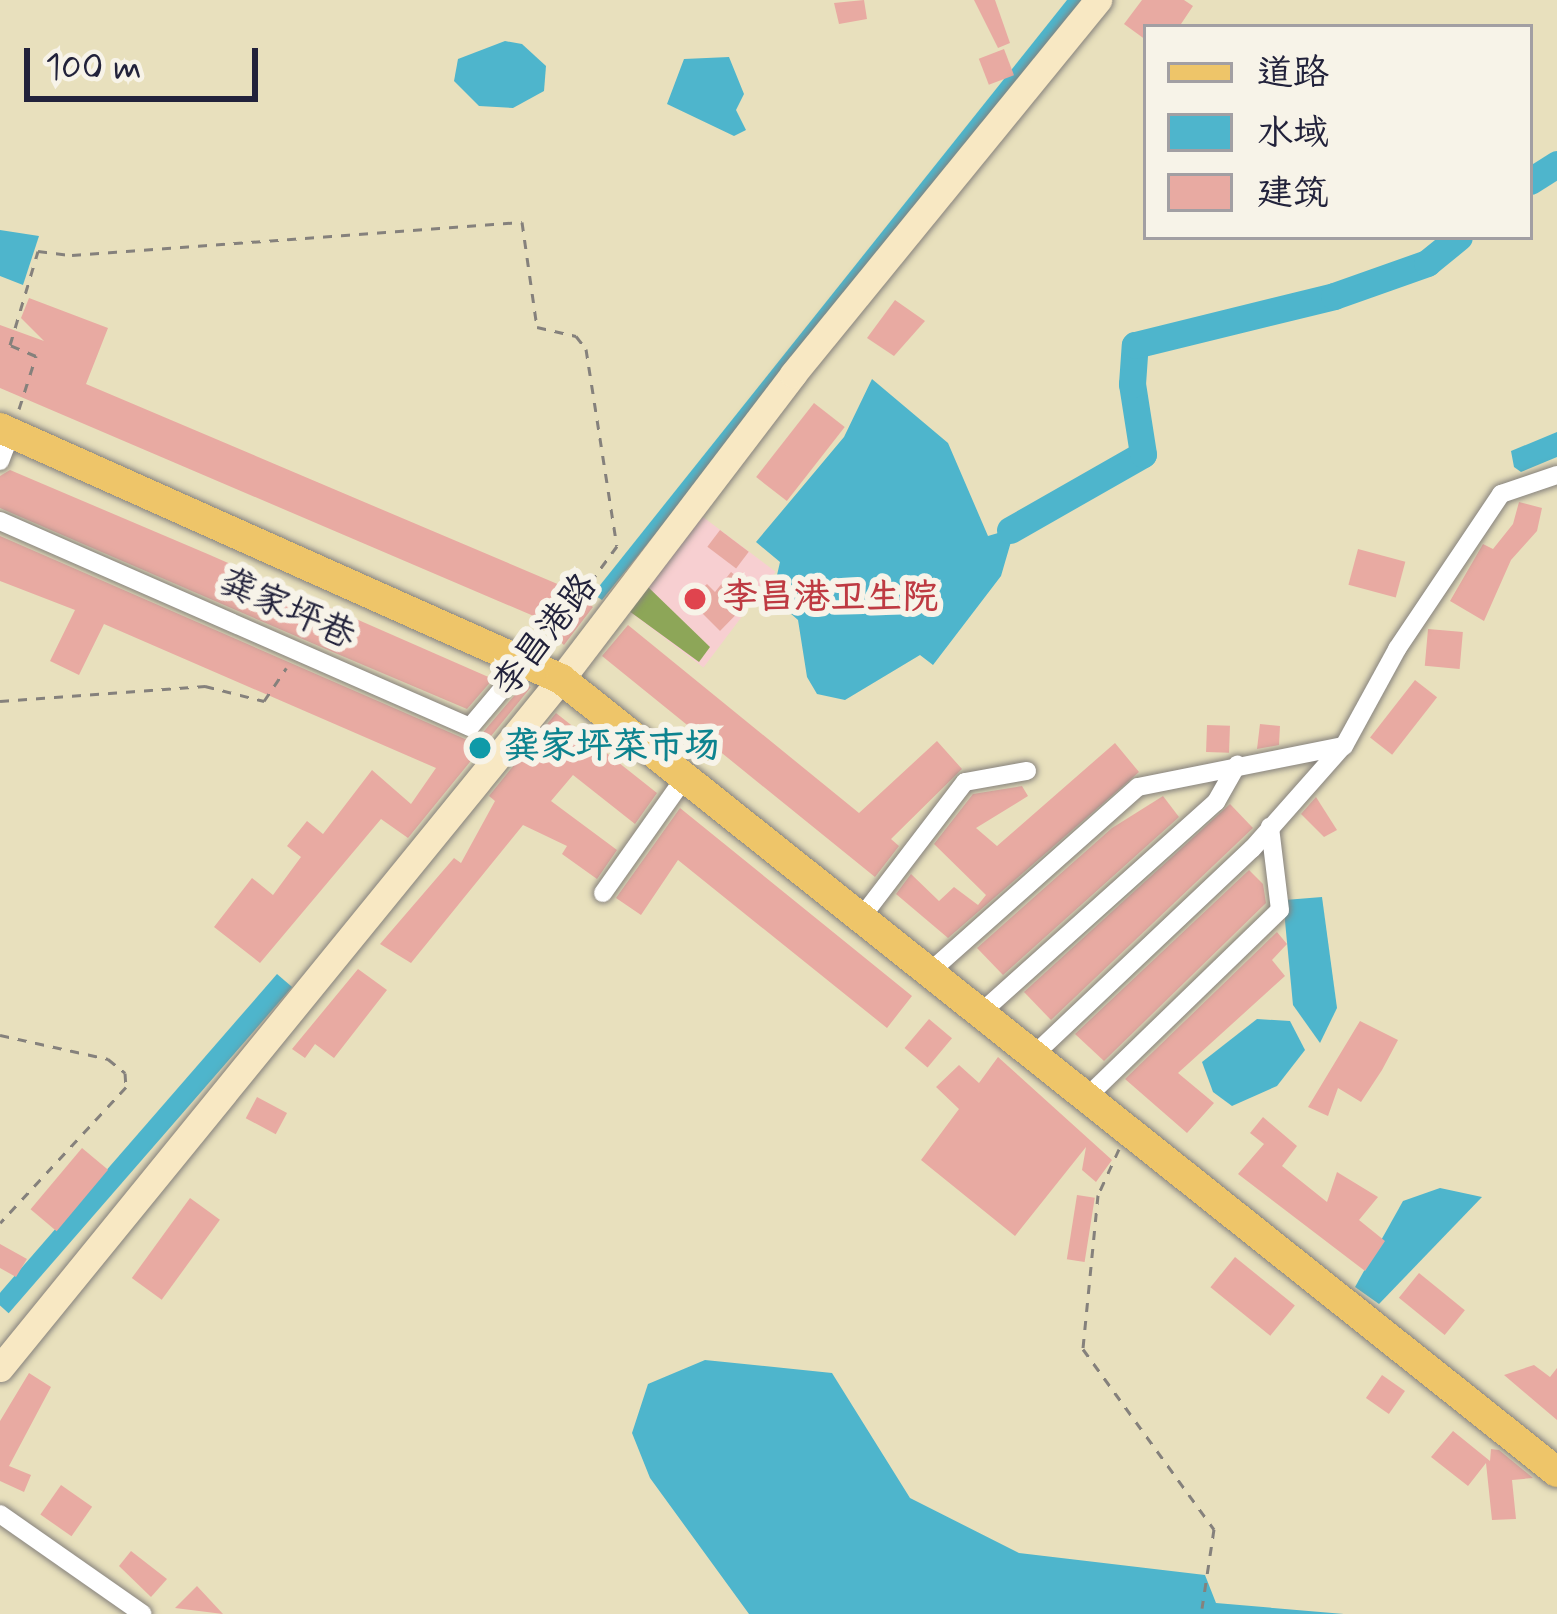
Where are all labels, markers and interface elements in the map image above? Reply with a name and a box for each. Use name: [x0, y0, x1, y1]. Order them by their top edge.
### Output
scale bar: [30, 24, 264, 98]
legend: [1143, 24, 1533, 240]
text: 100 m: [45, 45, 142, 92]
text: 道路: [1257, 51, 1329, 98]
text: 水域: [1257, 111, 1329, 158]
text: 建筑: [1257, 171, 1329, 218]
street label: 龚家坪巷: [212, 561, 362, 659]
street label: 李昌港路: [485, 566, 607, 706]
place label: 李昌港卫生院: [722, 577, 938, 621]
marker: 李昌港卫生院: [679, 583, 711, 615]
place label: 龚家坪菜市场: [504, 726, 720, 770]
marker: 龚家坪菜市场: [467, 735, 493, 761]

